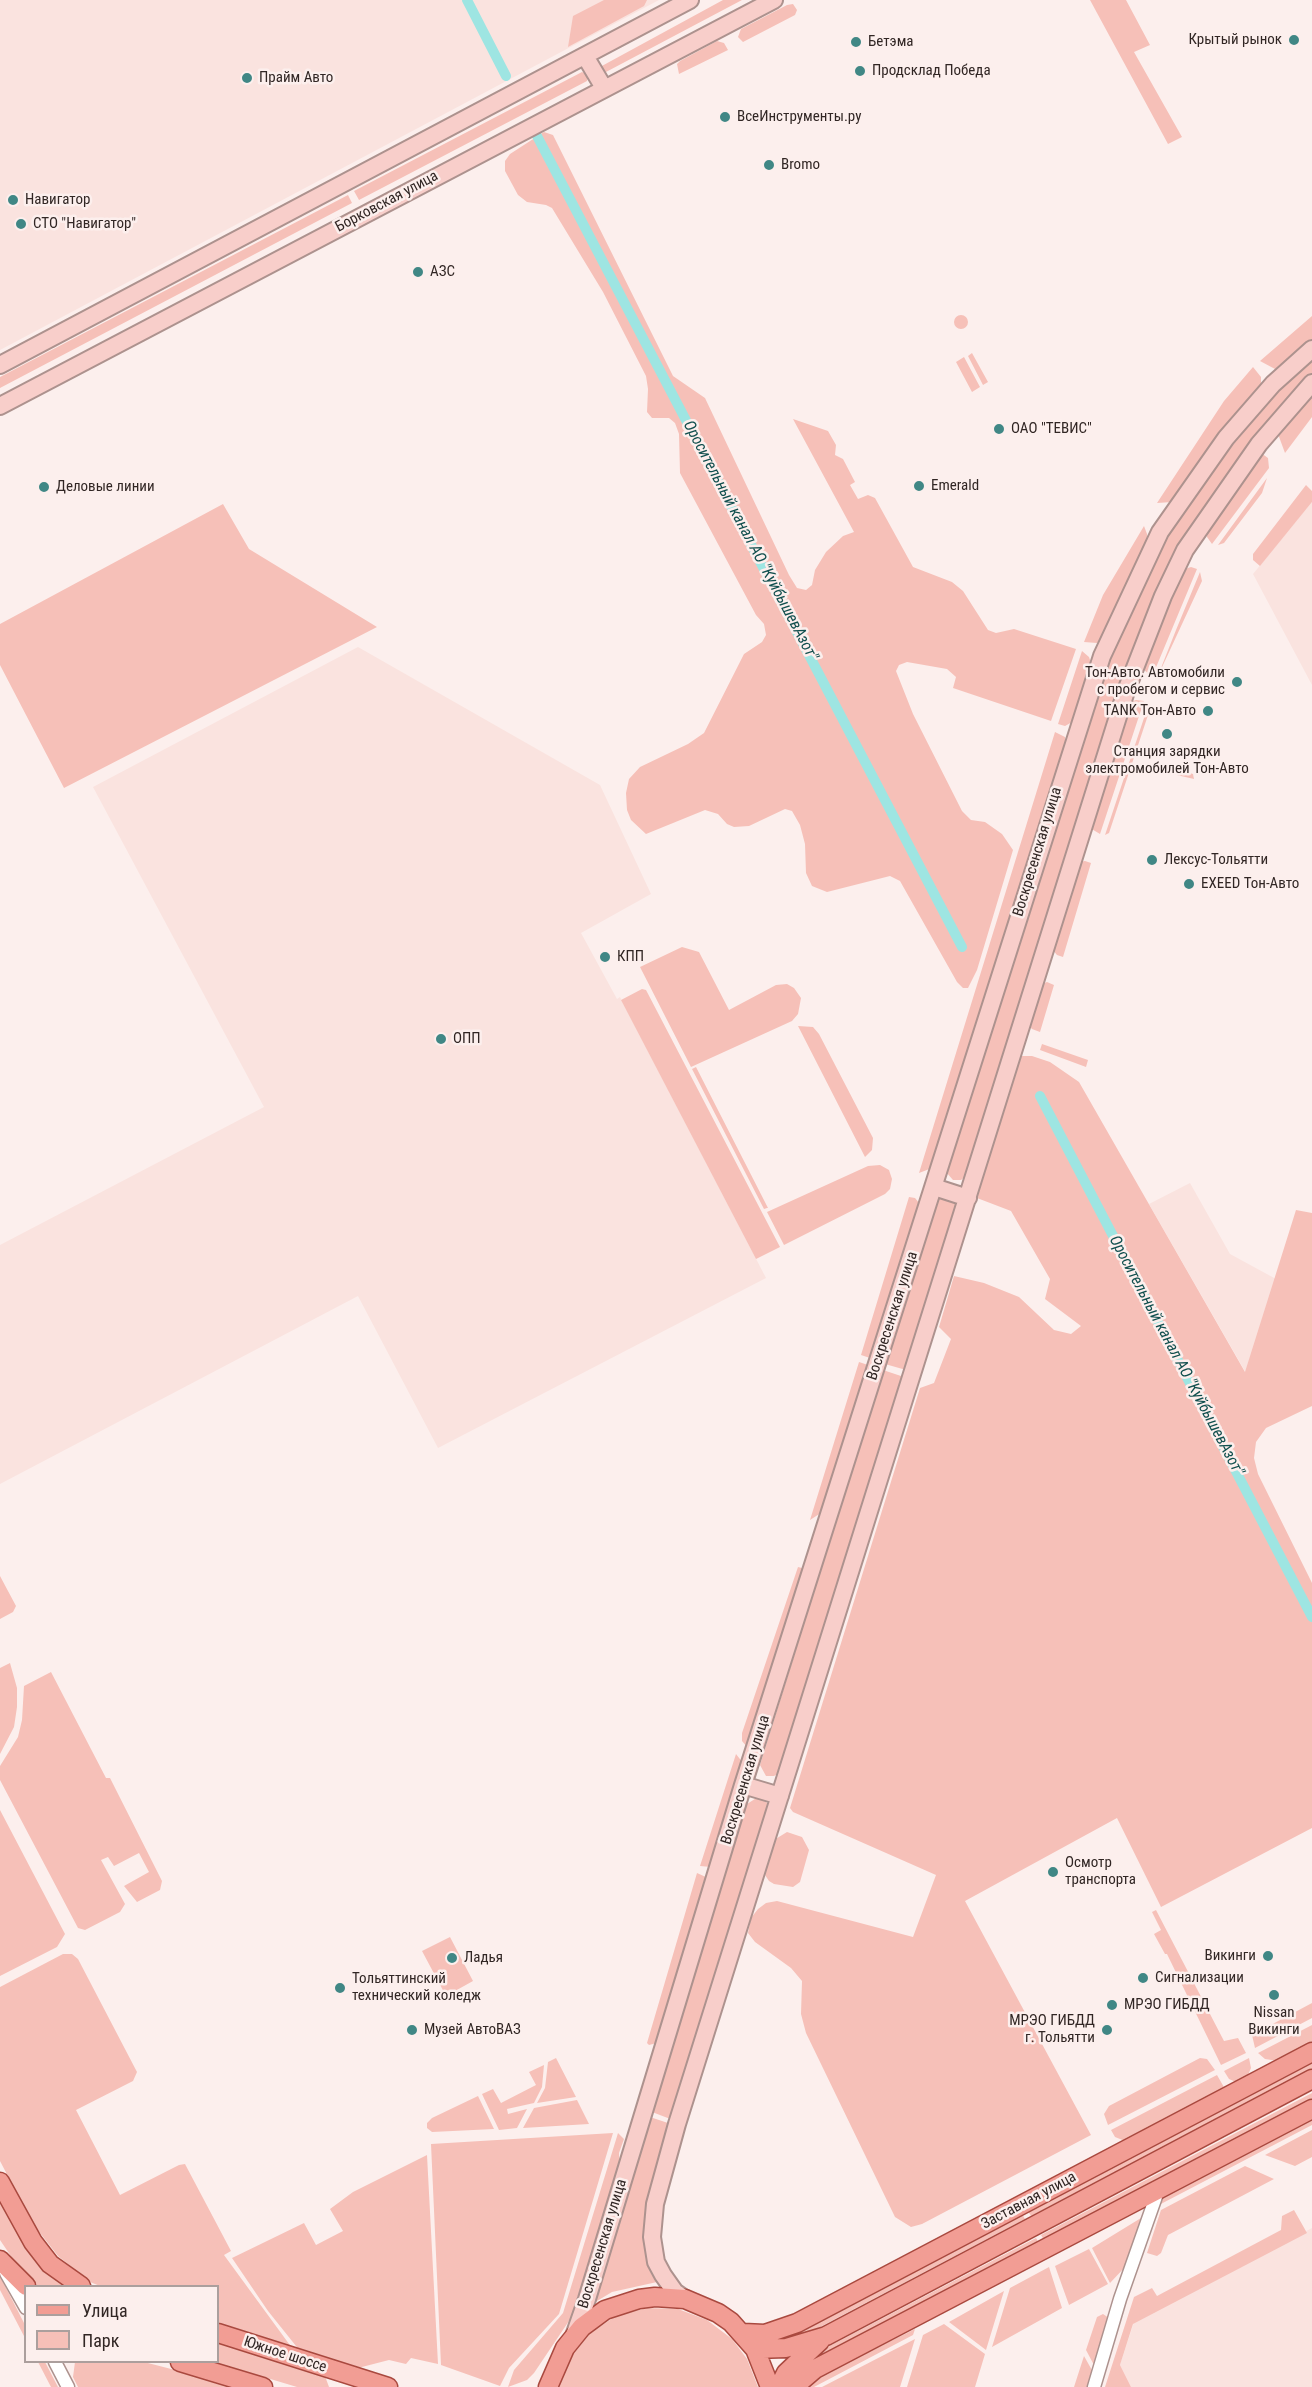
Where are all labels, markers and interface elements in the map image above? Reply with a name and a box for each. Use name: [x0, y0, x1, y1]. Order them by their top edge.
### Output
place label: Крытый рынок: [1189, 31, 1282, 49]
place label: Бетэма: [868, 33, 914, 51]
marker: Крытый рынок: [1287, 33, 1301, 47]
marker: Бетэма: [849, 35, 863, 49]
place label: Продсклад Победа: [872, 62, 991, 80]
marker: Продсклад Победа: [853, 64, 867, 78]
place label: Прайм Авто: [259, 69, 333, 87]
marker: Прайм Авто: [240, 71, 254, 85]
place label: ВсеИнструменты.ру: [737, 108, 861, 126]
marker: ВсеИнструменты.ру: [718, 110, 732, 124]
place label: Bromo: [781, 156, 820, 174]
marker: Bromo: [762, 158, 776, 172]
street label: Борковская улица: [333, 167, 441, 237]
place label: Навигатор: [25, 191, 90, 209]
marker: Навигатор: [6, 193, 20, 207]
place label: СТО "Навигатор": [33, 215, 136, 233]
marker: СТО "Навигатор": [14, 217, 28, 231]
place label: АЗС: [430, 263, 455, 281]
marker: АЗС: [411, 265, 425, 279]
water label: Оросительный канал АО "КуйбышевАзот": [678, 418, 822, 664]
place label: ОАО "ТЕВИС": [1011, 420, 1092, 438]
marker: ОАО "ТЕВИС": [992, 422, 1006, 436]
place label: Emerald: [931, 477, 979, 495]
place label: Деловые линии: [56, 478, 155, 496]
marker: Emerald: [912, 479, 926, 493]
marker: Деловые линии: [37, 480, 51, 494]
place label: Тон-Авто. Автомобили с пробегом и сервис: [1085, 664, 1225, 699]
marker: Тон-Авто. Автомобили с пробегом и сервис: [1230, 675, 1244, 689]
place label: TANK Тон-Авто: [1104, 702, 1196, 720]
marker: TANK Тон-Авто: [1201, 704, 1215, 718]
marker: Станция зарядки электромобилей Тон-Авто: [1160, 727, 1174, 741]
place label: Станция зарядки электромобилей Тон-Авто: [1085, 743, 1249, 778]
street label: Воскресенская улица: [1010, 785, 1066, 919]
place label: Лексус-Тольятти: [1164, 851, 1268, 869]
marker: Лексус-Тольятти: [1145, 853, 1159, 867]
place label: EXEED Тон-Авто: [1201, 875, 1299, 893]
marker: EXEED Тон-Авто: [1182, 877, 1196, 891]
place label: КПП: [617, 948, 644, 966]
marker: КПП: [598, 950, 612, 964]
place label: ОПП: [453, 1030, 481, 1048]
marker: ОПП: [434, 1032, 448, 1046]
water label: Оросительный канал АО "КуйбышевАзот": [1104, 1233, 1248, 1479]
street label: Воскресенская улица: [864, 1249, 922, 1383]
street label: Воскресенская улица: [718, 1713, 774, 1847]
place label: Осмотр транспорта: [1065, 1854, 1136, 1889]
marker: Осмотр транспорта: [1046, 1865, 1060, 1879]
place label: Викинги: [1204, 1947, 1256, 1965]
place label: Ладья: [464, 1949, 503, 1967]
marker: Викинги: [1261, 1949, 1275, 1963]
marker: Ладья: [445, 1951, 459, 1965]
place label: Сигнализации: [1155, 1969, 1244, 1987]
place label: Тольяттинский технический коледж: [352, 1970, 481, 2005]
marker: Сигнализации: [1136, 1971, 1150, 1985]
marker: Тольяттинский технический коледж: [333, 1981, 347, 1995]
marker: Nissan Викинги: [1267, 1988, 1281, 2002]
place label: МРЭО ГИБДД: [1124, 1996, 1210, 2014]
marker: МРЭО ГИБДД: [1105, 1998, 1119, 2012]
place label: Nissan Викинги: [1248, 2004, 1300, 2039]
place label: МРЭО ГИБДД г. Тольятти: [1009, 2012, 1095, 2047]
place label: Музей АвтоВАЗ: [424, 2021, 521, 2039]
marker: Музей АвтоВАЗ: [405, 2023, 419, 2037]
marker: МРЭО ГИБДД г. Тольятти: [1100, 2023, 1114, 2037]
street label: Заставная улица: [979, 2168, 1079, 2234]
street label: Воскресенская улица: [575, 2177, 631, 2311]
legend: [24, 2285, 219, 2363]
text: Улица: [82, 2300, 128, 2321]
text: Парк: [82, 2330, 119, 2351]
street label: Южное шоссе: [241, 2333, 329, 2377]

